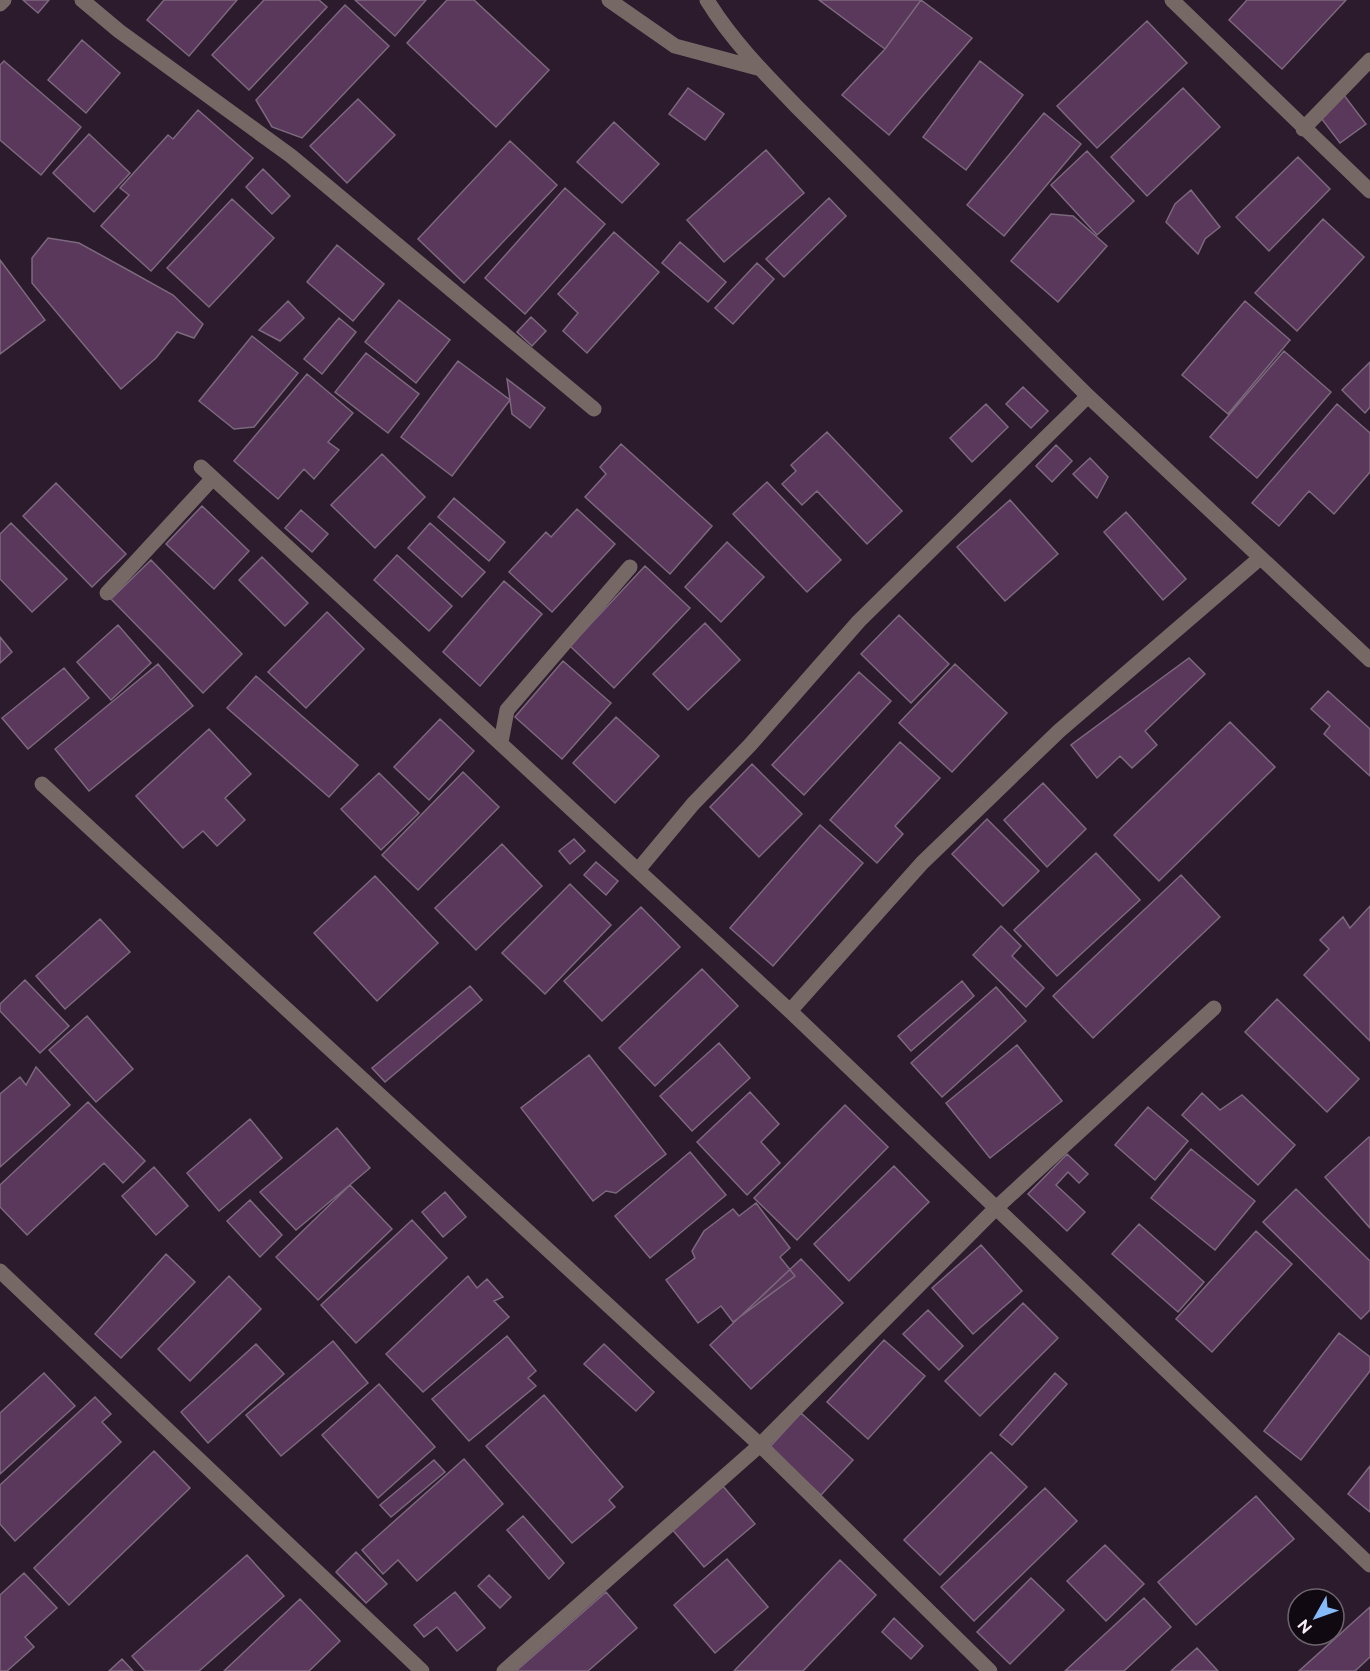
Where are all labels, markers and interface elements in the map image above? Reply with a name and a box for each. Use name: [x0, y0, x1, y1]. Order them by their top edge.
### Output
north arrow: [1286, 1587, 1346, 1647]
text: N: [1294, 1616, 1316, 1637]

